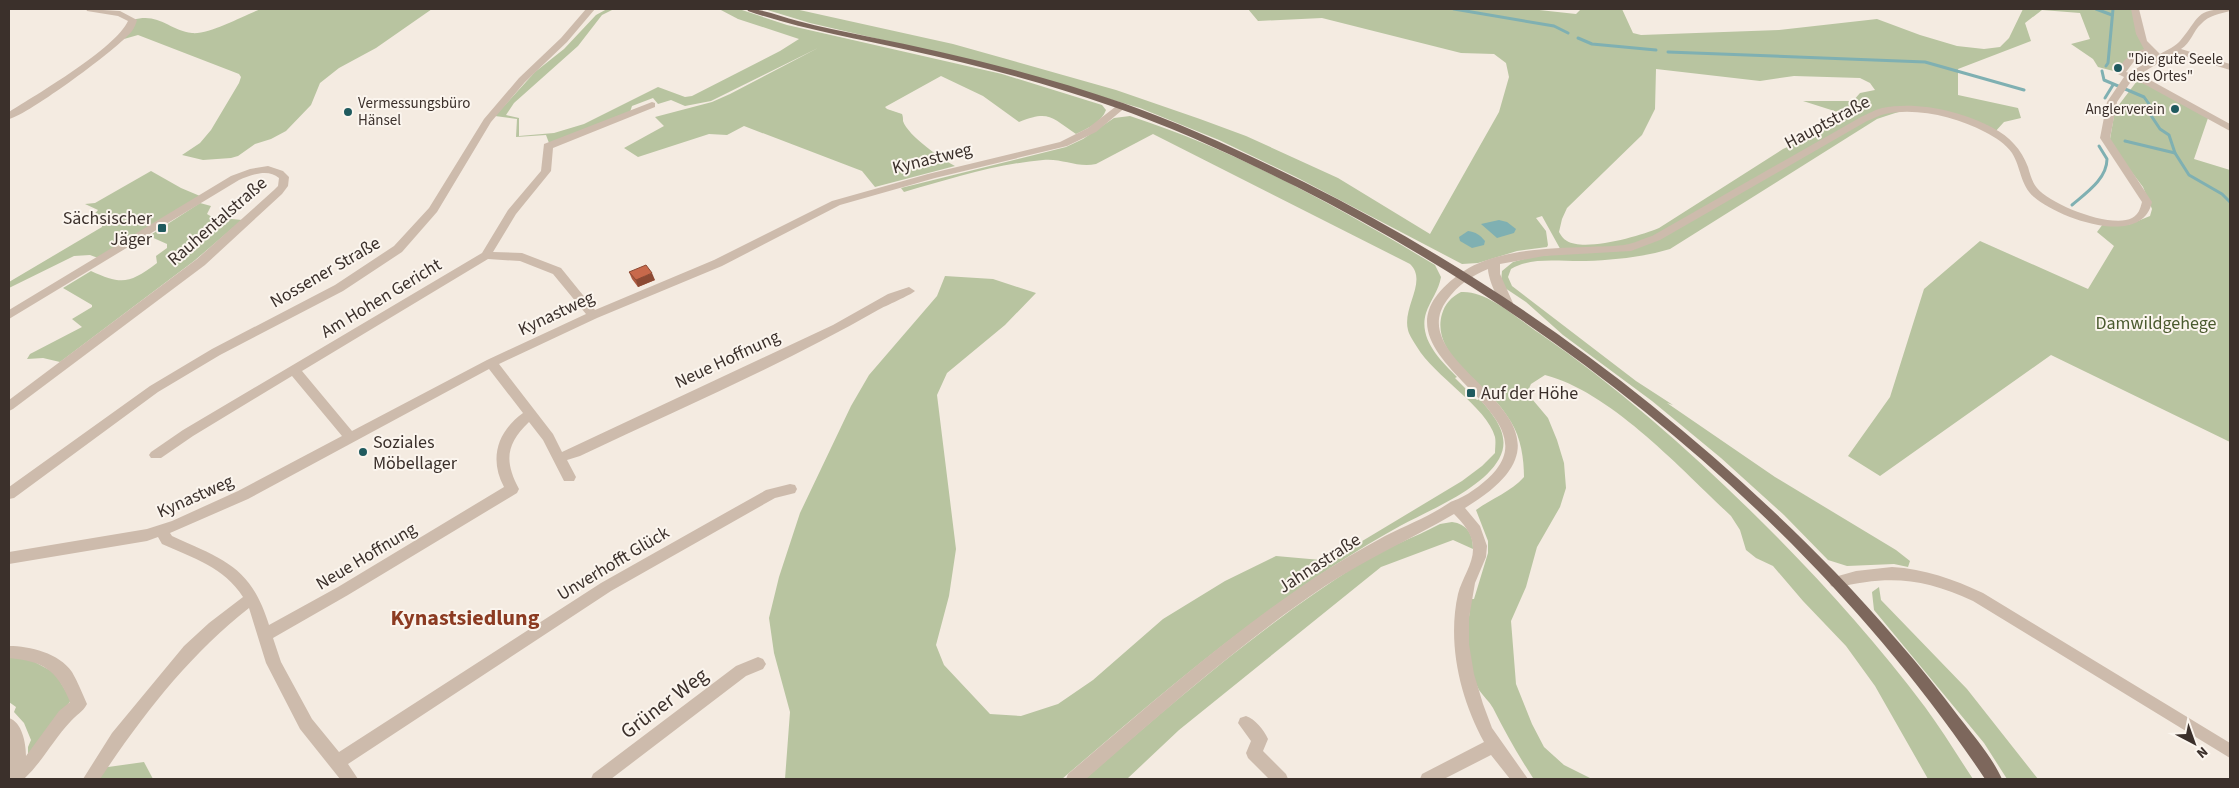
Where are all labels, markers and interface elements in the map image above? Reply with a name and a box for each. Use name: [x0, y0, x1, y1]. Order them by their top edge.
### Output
place label: "Die gute Seele des Ortes": [2128, 49, 2223, 87]
marker: "Die gute Seele des Ortes": [2112, 62, 2124, 74]
street label: Hauptstraße: [1780, 89, 1875, 155]
place label: Vermessungsbüro Hänsel: [358, 93, 470, 131]
place label: Anglerverein: [2085, 99, 2165, 120]
marker: Anglerverein: [2169, 103, 2181, 115]
marker: Vermessungsbüro Hänsel: [342, 106, 354, 118]
street label: Kynastweg: [890, 137, 975, 180]
street label: Rauhentalstraße: [162, 171, 273, 272]
place label: Sächsischer Jäger: [63, 206, 153, 252]
marker: Sächsischer Jäger: [156, 222, 168, 234]
street label: Nossener Straße: [266, 231, 385, 314]
street label: Am Hohen Gericht: [316, 252, 446, 344]
street label: Kynastweg: [514, 285, 598, 342]
park label: Damwildgehege: [2095, 311, 2217, 336]
street label: Neue Hoffnung: [671, 324, 784, 395]
place label: Auf der Höhe: [1481, 381, 1578, 406]
marker: Auf der Höhe: [1465, 387, 1477, 399]
place label: Soziales Möbellager: [373, 430, 458, 476]
marker: Soziales Möbellager: [357, 446, 369, 458]
street label: Kynastweg: [153, 468, 237, 524]
street label: Neue Hoffnung: [311, 517, 421, 596]
street label: Unverhofft Glück: [553, 520, 674, 607]
street label: Jahnastraße: [1273, 527, 1365, 599]
district label: Kynastsiedlung: [391, 602, 540, 634]
street label: Grüner Weg: [614, 660, 714, 746]
north arrow: [2169, 718, 2219, 768]
text: N: [2192, 741, 2212, 763]

